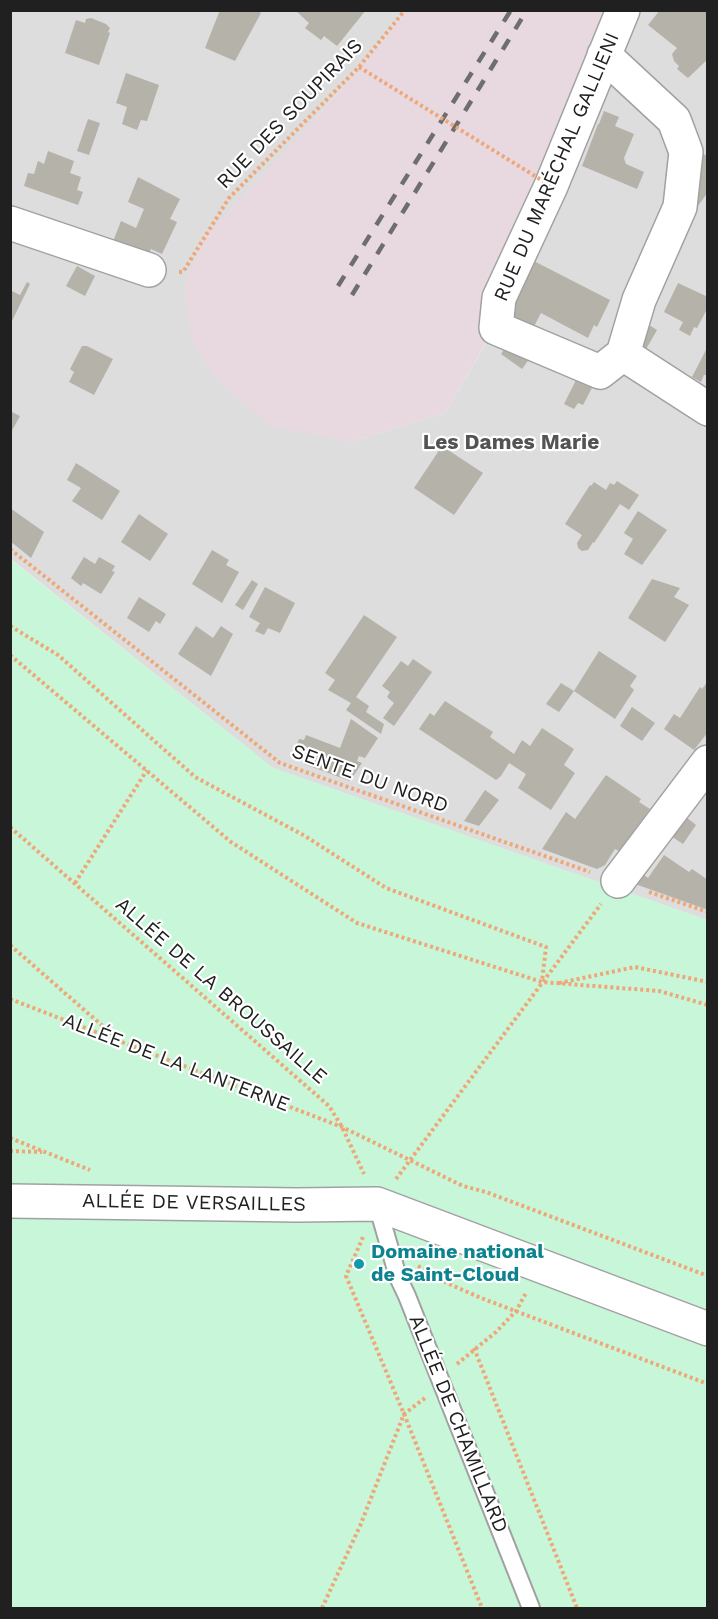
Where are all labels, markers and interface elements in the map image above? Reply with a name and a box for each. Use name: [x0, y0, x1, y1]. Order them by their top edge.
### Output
street label: RUE DU MARÉCHAL GALLIENI: [489, 29, 625, 305]
street label: RUE DES SOUPIRAIS: [212, 34, 368, 194]
district label: Les Dames Marie: [423, 430, 599, 456]
street label: SENTE DU NORD: [289, 740, 451, 818]
street label: ALLÉE DE LA BROUSSAILLE: [110, 893, 332, 1089]
street label: ALLÉE DE LA LANTERNE: [59, 1009, 293, 1117]
street label: ALLÉE DE VERSAILLES: [82, 1189, 306, 1217]
place label: Domaine national de Saint-Cloud: [371, 1240, 544, 1287]
marker: Domaine national de Saint-Cloud: [352, 1257, 366, 1271]
street label: ALLÉE DE CHAMILLARD: [403, 1312, 513, 1536]

